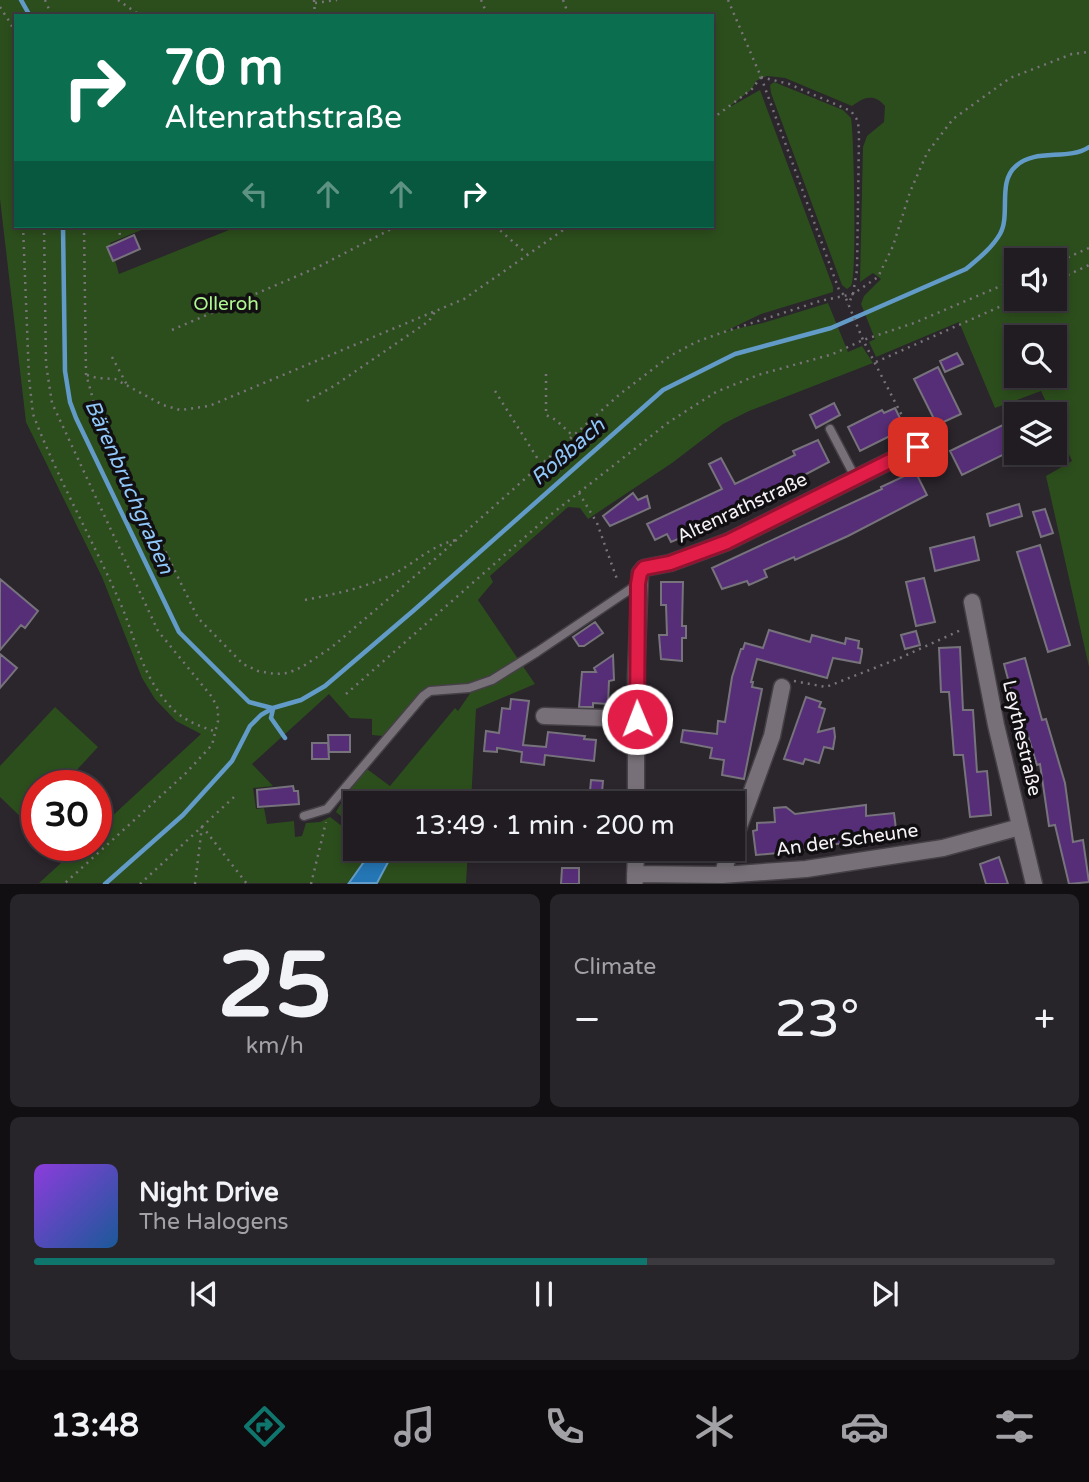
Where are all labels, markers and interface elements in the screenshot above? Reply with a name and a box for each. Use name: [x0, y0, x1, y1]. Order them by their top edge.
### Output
text: 70 m: [164, 39, 283, 98]
icon: right: [49, 42, 140, 133]
text: Altenrathstraße: [164, 99, 402, 137]
icon: left: [236, 175, 274, 213]
icon: ahead: [309, 175, 347, 213]
icon: ahead: [382, 175, 420, 213]
icon: right: [455, 175, 493, 213]
map controls: [1004, 248, 1067, 465]
button: sound: [1004, 248, 1067, 311]
park label: Olleroh: [193, 293, 259, 315]
button: search: [1004, 325, 1067, 388]
water label: Bärenbruchgraben: [79, 396, 179, 579]
button: layers: [1004, 402, 1067, 465]
water label: Roßbach: [526, 412, 611, 491]
pin: [888, 417, 948, 477]
icon: arrive: [899, 428, 937, 466]
street label: Altenrathstraße: [673, 468, 811, 548]
street label: Leythestraße: [998, 678, 1046, 798]
position arrow: [600, 682, 674, 756]
speed limit sign: 30: [21, 770, 112, 861]
text: 13:49 · 1 min · 200 m: [413, 810, 675, 841]
street label: An der Scheune: [774, 819, 920, 861]
text: 25: [218, 931, 332, 1041]
text: Climate: [574, 953, 656, 981]
text: 23°: [775, 988, 860, 1051]
text: −: [574, 997, 601, 1043]
text: +: [1034, 997, 1055, 1043]
text: km/h: [246, 1032, 304, 1060]
text: Night Drive: [139, 1177, 279, 1208]
text: The Halogens: [139, 1208, 288, 1236]
icon: previous: [185, 1275, 223, 1313]
icon: pause: [525, 1275, 563, 1313]
icon: next: [866, 1275, 904, 1313]
icon: directions: [240, 1402, 289, 1451]
icon: music: [390, 1402, 439, 1451]
icon: phone: [540, 1402, 589, 1451]
icon: climate: [690, 1402, 739, 1451]
icon: car: [840, 1402, 889, 1451]
icon: filters: [990, 1402, 1039, 1451]
text: 13:48: [50, 1407, 139, 1445]

